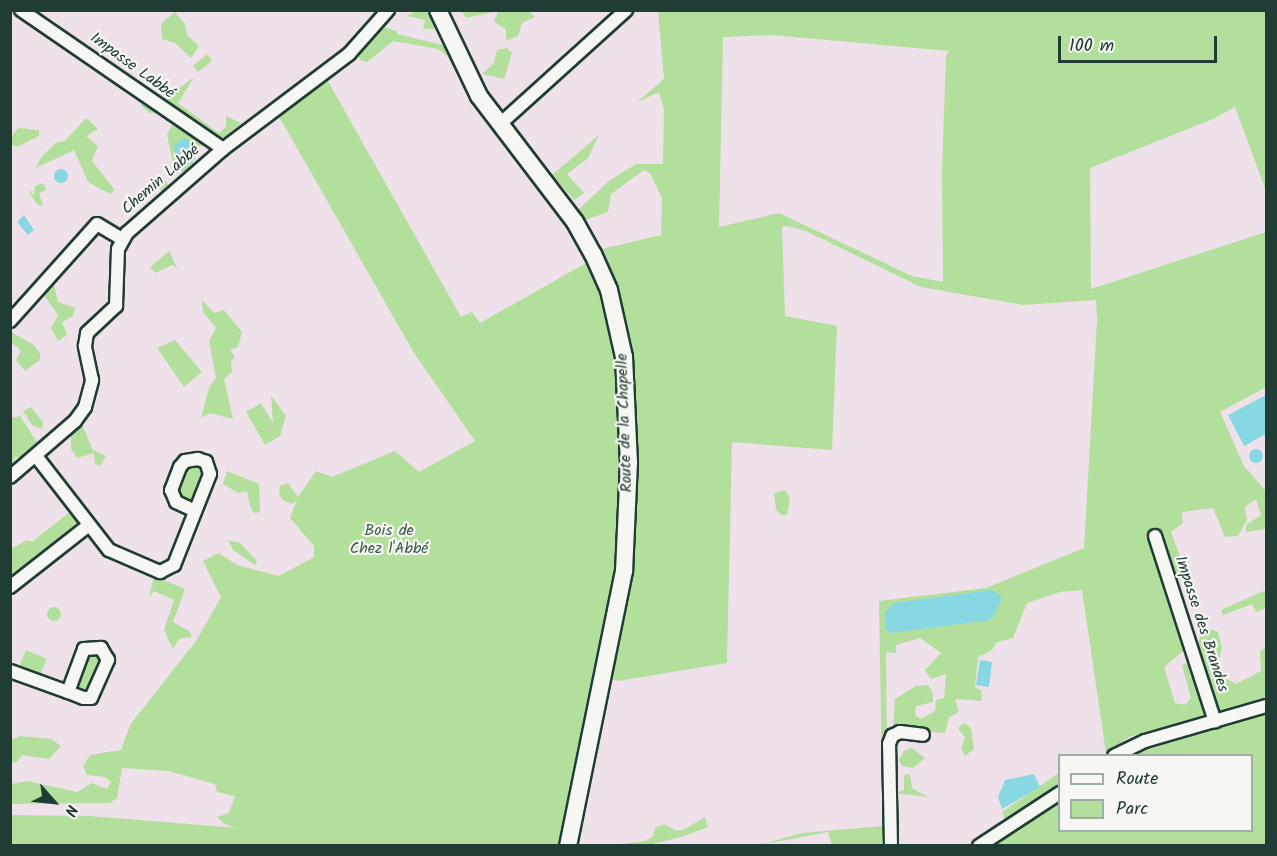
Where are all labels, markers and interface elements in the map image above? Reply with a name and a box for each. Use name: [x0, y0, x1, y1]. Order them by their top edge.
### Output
scale bar: [1061, 24, 1220, 62]
street label: Impasse Labbé: [86, 29, 178, 103]
text: 100 m: [1069, 32, 1114, 61]
street label: Chemin Labbé: [118, 141, 204, 219]
street label: Route de la Chapelle: [613, 353, 637, 493]
park label: Bois de Chez l'Abbé: [350, 521, 428, 559]
street label: Impasse des Brandes: [1170, 553, 1232, 695]
legend: [1058, 754, 1253, 832]
text: Route: [1116, 765, 1158, 794]
north arrow: [24, 772, 84, 832]
text: Parc: [1116, 795, 1148, 824]
text: N: [57, 800, 84, 821]

